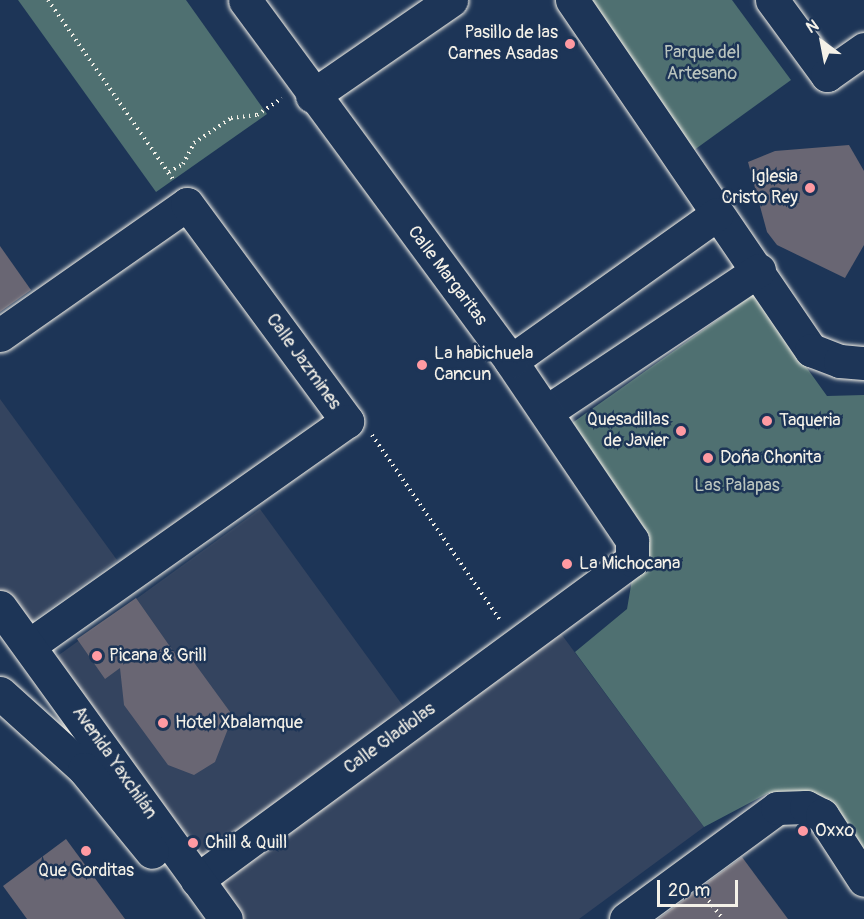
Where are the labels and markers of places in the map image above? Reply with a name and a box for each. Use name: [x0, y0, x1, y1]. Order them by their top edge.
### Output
place label: Pasillo de las Carnes Asadas: [448, 23, 558, 66]
marker: Pasillo de las Carnes Asadas: [563, 37, 577, 51]
place label: Iglesia Cristo Rey: [721, 167, 798, 210]
marker: Iglesia Cristo Rey: [803, 181, 817, 195]
place label: La habichuela Cancun: [434, 344, 533, 386]
marker: La habichuela Cancun: [415, 358, 429, 372]
place label: Quesadillas de Javier: [587, 410, 669, 452]
place label: Taqueria: [779, 410, 841, 432]
marker: Taqueria: [760, 414, 774, 428]
marker: Quesadillas de Javier: [674, 424, 688, 438]
place label: Doña Chonita: [720, 447, 822, 469]
marker: Doña Chonita: [701, 451, 715, 465]
place label: La Michocana: [579, 553, 680, 575]
marker: La Michocana: [560, 557, 574, 571]
place label: Picana & Grill: [109, 645, 207, 667]
marker: Picana & Grill: [90, 649, 104, 663]
place label: Hotel Xbalamque: [175, 712, 303, 734]
marker: Hotel Xbalamque: [156, 716, 170, 730]
place label: Oxxo: [815, 820, 854, 842]
marker: Oxxo: [796, 824, 810, 838]
place label: Chill & Quill: [205, 832, 287, 854]
marker: Chill & Quill: [186, 836, 200, 850]
marker: Que Gorditas: [79, 844, 93, 858]
place label: Que Gorditas: [38, 860, 134, 882]

